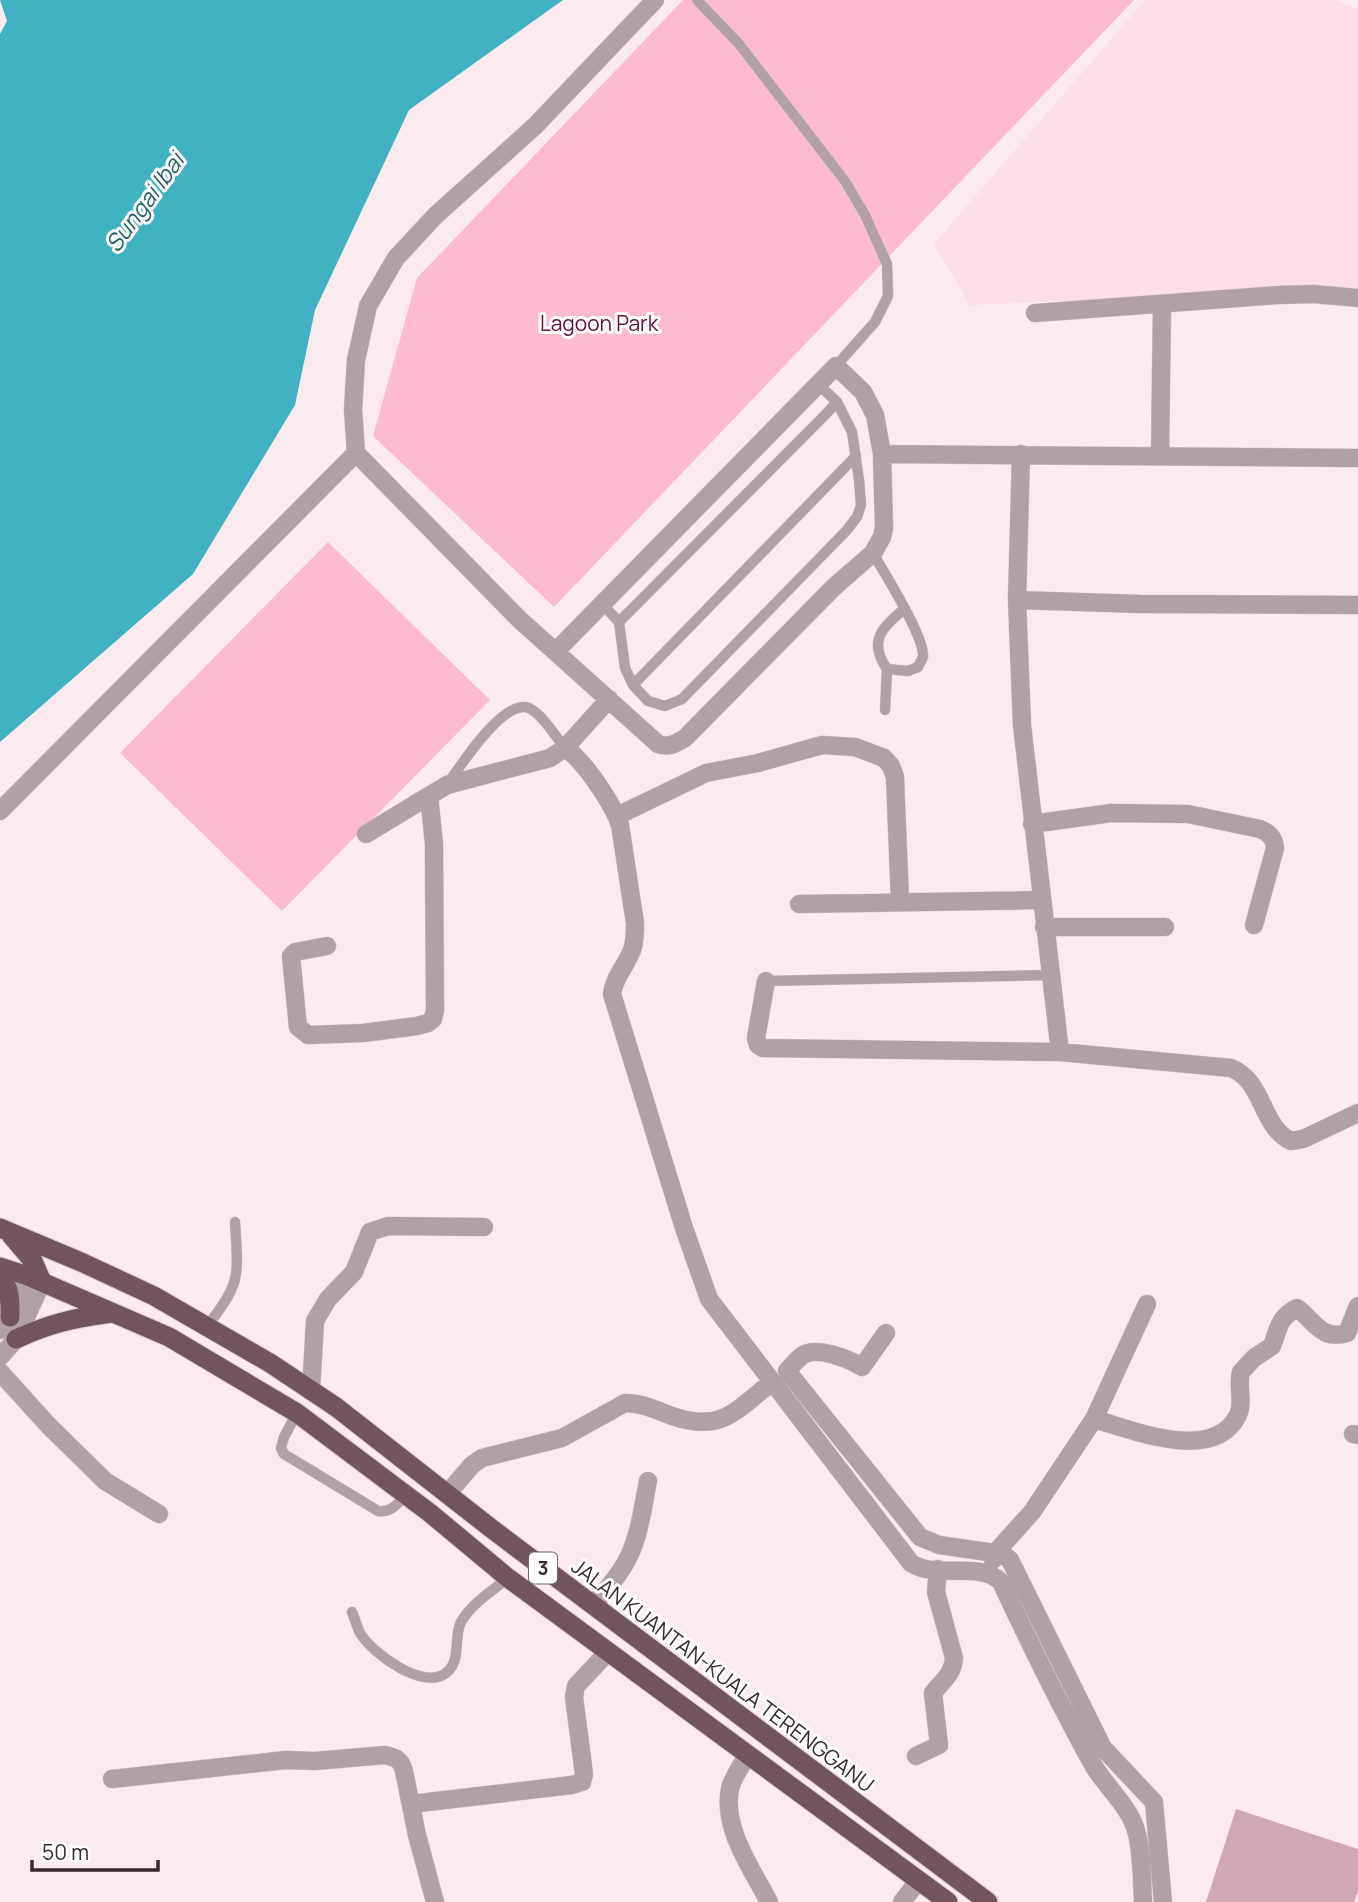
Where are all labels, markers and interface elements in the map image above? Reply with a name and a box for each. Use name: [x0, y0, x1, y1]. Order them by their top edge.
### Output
water label: Sungai Ibai: [97, 144, 192, 258]
park label: Lagoon Park: [540, 309, 659, 337]
road number: 3: [529, 1552, 557, 1584]
street label: JALAN KUANTAN-KUALA TERENGGANU: [566, 1552, 880, 1798]
scale bar: [32, 1828, 158, 1872]
text: 50 m: [42, 1838, 89, 1866]

